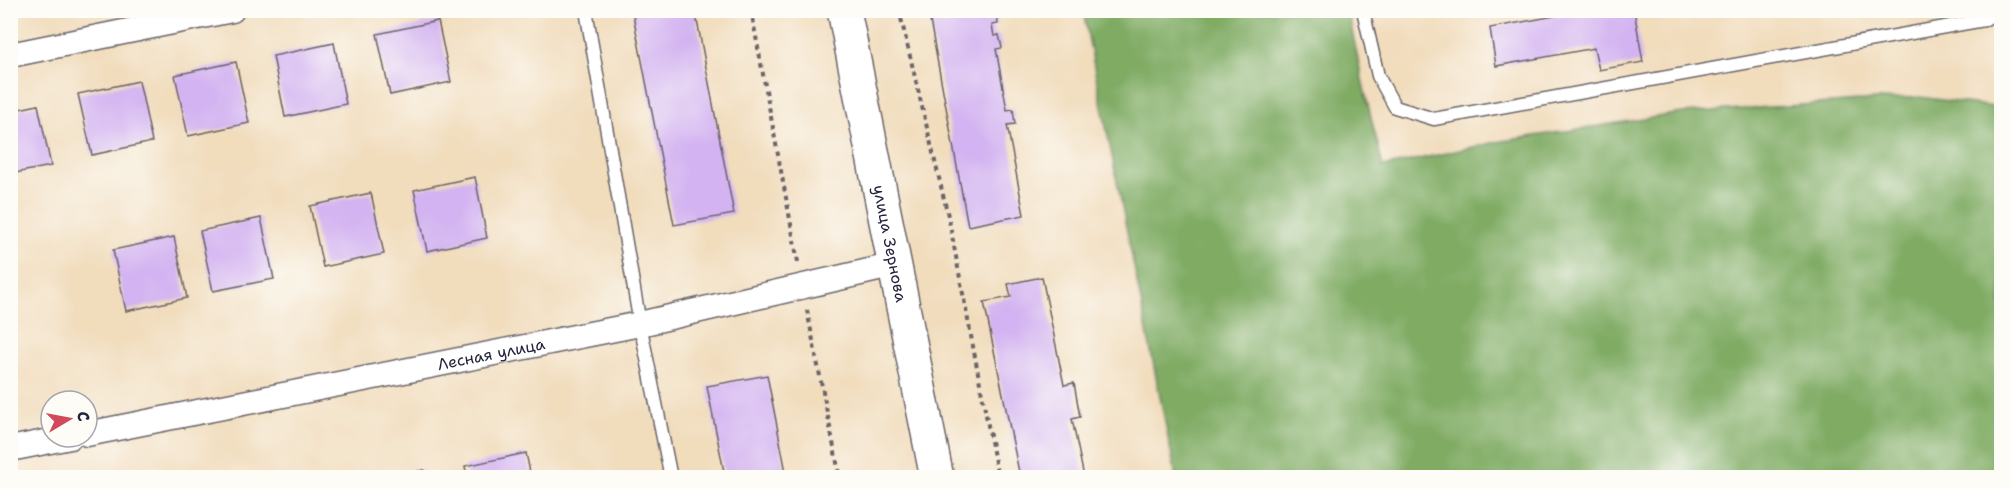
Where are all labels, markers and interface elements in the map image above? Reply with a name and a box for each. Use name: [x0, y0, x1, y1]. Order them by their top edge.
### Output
street label: улица Зернова: [868, 183, 912, 304]
street label: Лесная улица: [436, 333, 547, 375]
north arrow: [39, 389, 99, 449]
text: С: [72, 410, 95, 423]

